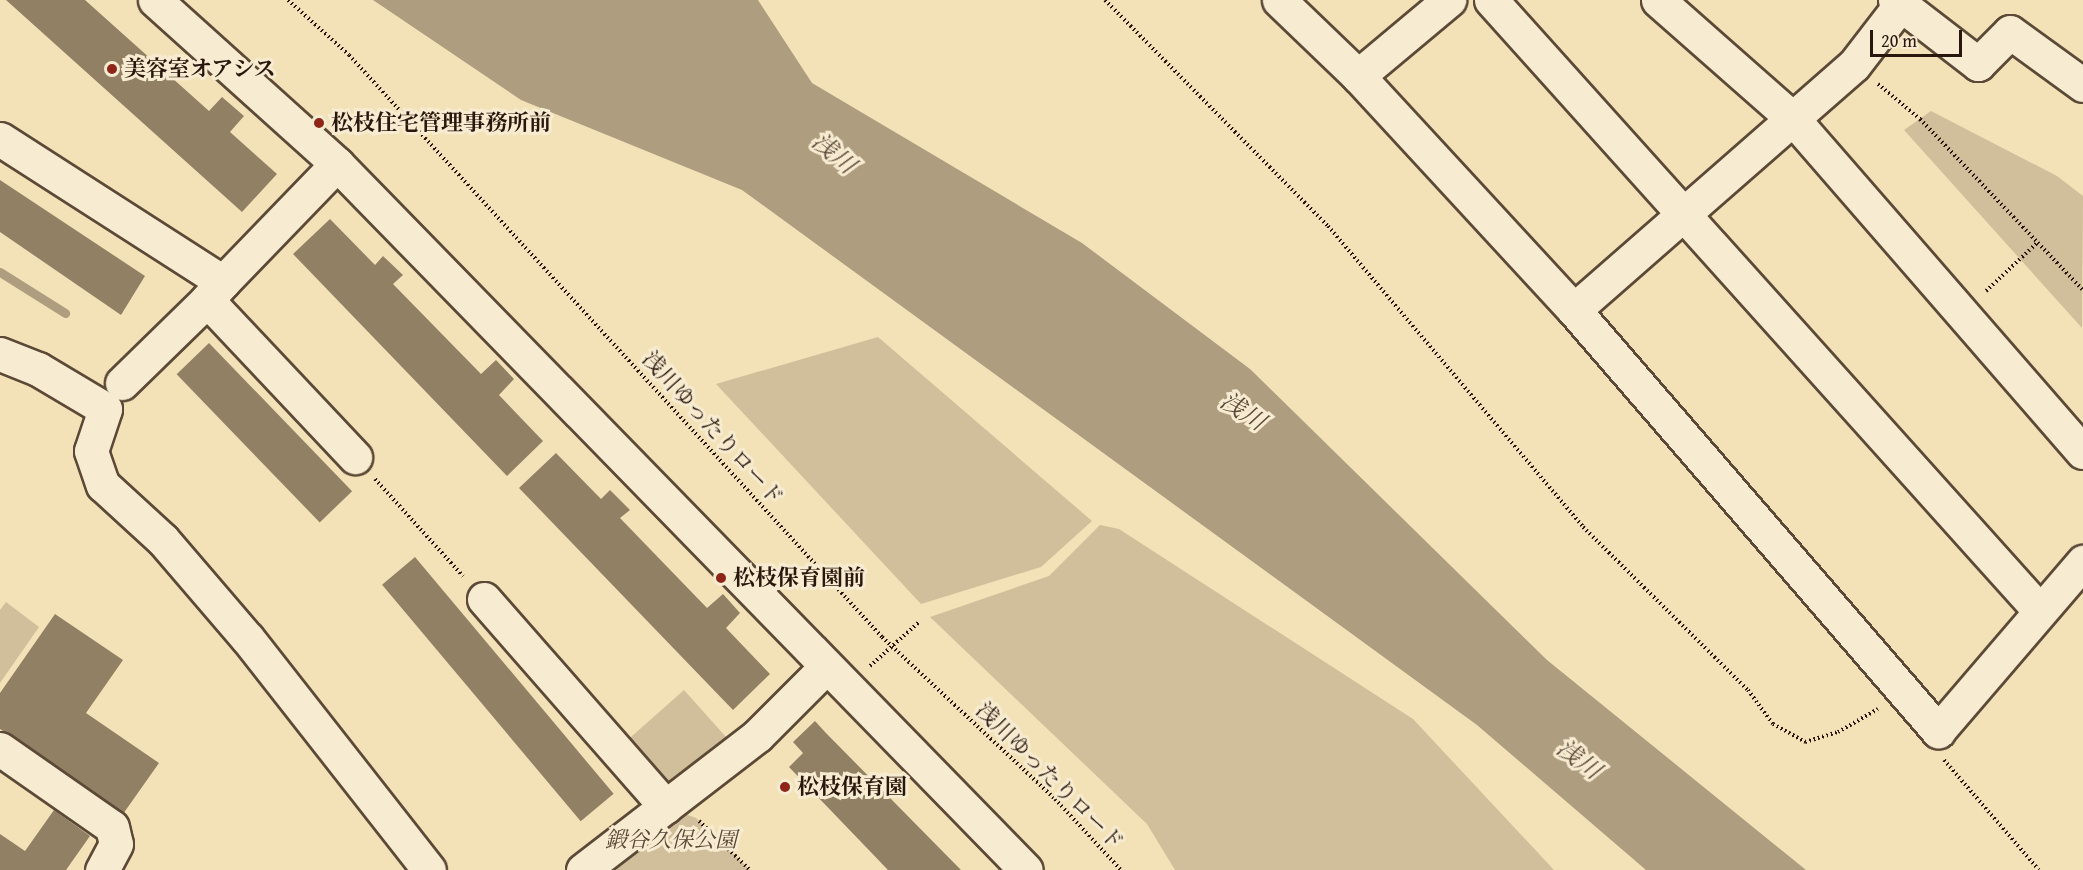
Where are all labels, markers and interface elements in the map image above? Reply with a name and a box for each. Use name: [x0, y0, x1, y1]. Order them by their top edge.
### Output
scale bar: [1873, 18, 1964, 56]
text: 20 m: [1881, 27, 1917, 54]
place label: 美容室オアシス: [124, 56, 278, 82]
marker: 美容室オアシス: [105, 62, 119, 76]
place label: 松枝住宅管理事務所前: [331, 110, 551, 136]
marker: 松枝住宅管理事務所前: [312, 116, 326, 130]
water label: 浅川: [806, 127, 862, 179]
street label: 浅川ゆったりロード: [637, 346, 789, 510]
water label: 浅川: [1215, 386, 1271, 436]
place label: 松枝保育園前: [733, 565, 865, 591]
marker: 松枝保育園前: [714, 571, 728, 585]
street label: 浅川ゆったりロード: [971, 697, 1129, 855]
water label: 浅川: [1551, 733, 1607, 785]
place label: 松枝保育園: [797, 774, 907, 800]
marker: 松枝保育園: [778, 780, 792, 794]
park label: 鍛谷久保公園: [605, 827, 737, 853]

